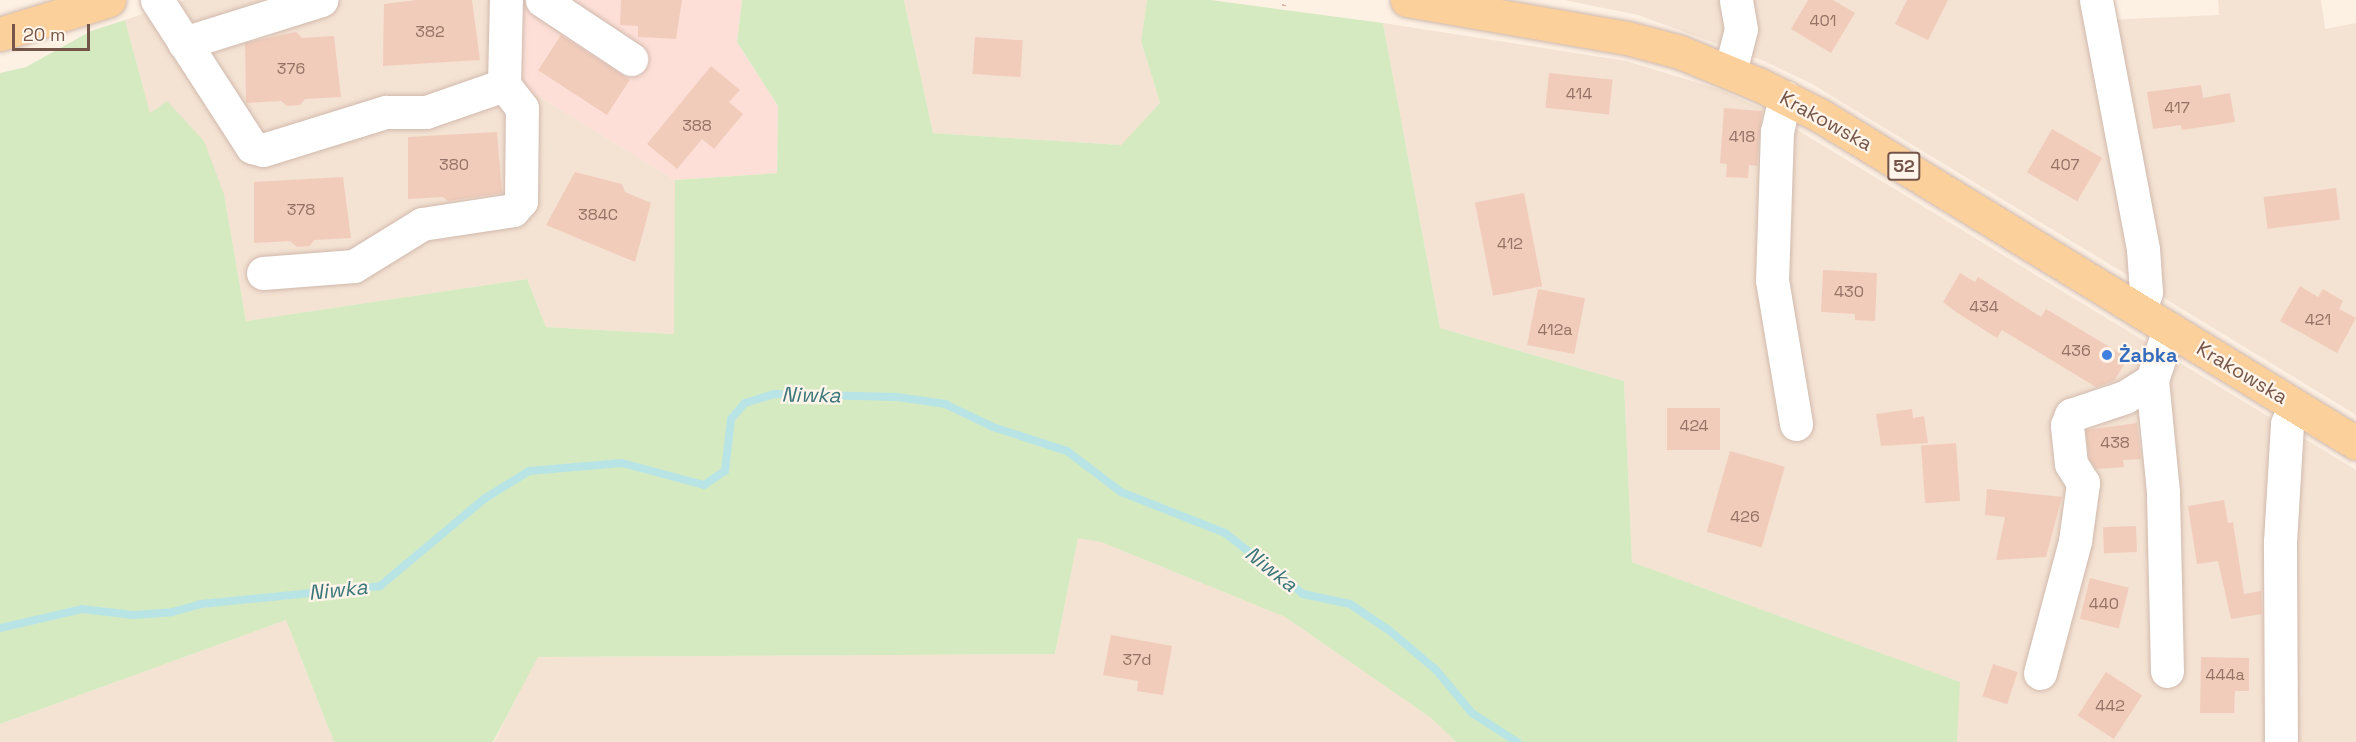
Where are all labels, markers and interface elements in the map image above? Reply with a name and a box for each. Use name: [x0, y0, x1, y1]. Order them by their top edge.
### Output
house number: 401: [1810, 11, 1836, 31]
scale bar: [15, 12, 93, 50]
house number: 382: [415, 22, 445, 42]
text: 20 m: [23, 23, 66, 46]
house number: 376: [277, 59, 305, 79]
house number: 414: [1566, 84, 1592, 104]
street label: Krakowska: [1776, 86, 1876, 156]
house number: 417: [2164, 98, 2190, 118]
house number: 388: [682, 116, 712, 136]
house number: 418: [1729, 127, 1755, 147]
road number: 52: [1886, 151, 1922, 181]
house number: 380: [439, 155, 469, 175]
house number: 407: [2051, 155, 2079, 175]
house number: 378: [287, 200, 315, 220]
house number: 384C: [578, 205, 618, 225]
house number: 412: [1497, 234, 1523, 254]
house number: 430: [1834, 282, 1864, 302]
house number: 434: [1969, 297, 1999, 317]
house number: 421: [2305, 310, 2331, 330]
house number: 412a: [1537, 320, 1573, 340]
street label: Krakowska: [2192, 337, 2292, 409]
house number: 436: [2061, 341, 2091, 361]
place label: Żabka: [2119, 343, 2177, 367]
marker: Żabka: [2100, 348, 2114, 362]
water label: Niwka: [781, 382, 841, 408]
house number: 424: [1679, 416, 1709, 436]
house number: 438: [2100, 433, 2130, 453]
house number: 426: [1730, 507, 1760, 527]
water label: Niwka: [1240, 541, 1302, 597]
water label: Niwka: [307, 574, 369, 606]
house number: 440: [2089, 594, 2119, 614]
house number: 37d: [1123, 650, 1151, 670]
house number: 444a: [2205, 665, 2245, 685]
house number: 442: [2095, 696, 2125, 716]

